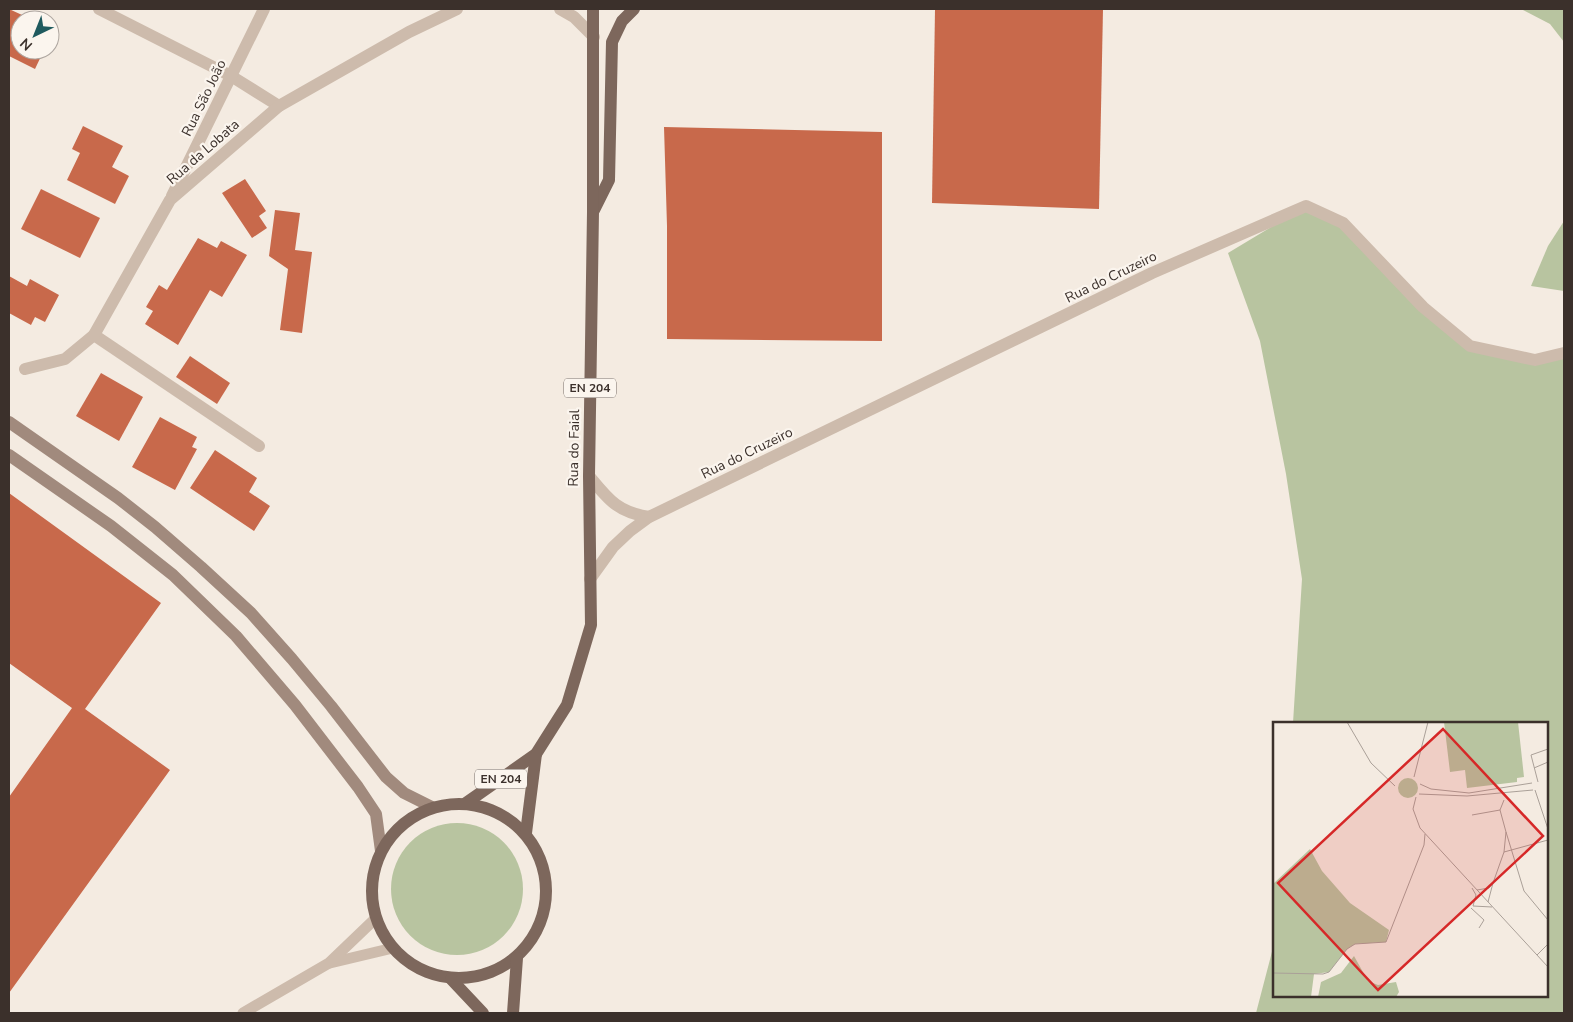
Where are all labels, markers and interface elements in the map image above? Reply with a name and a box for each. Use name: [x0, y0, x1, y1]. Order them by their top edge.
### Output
north arrow: [10, 10, 60, 60]
text: N: [16, 34, 37, 55]
street label: Rua São João: [177, 56, 231, 140]
street label: Rua da Lobata: [163, 115, 243, 189]
street label: Rua do Cruzeiro: [1062, 246, 1160, 307]
road number: EN 204: [564, 378, 616, 398]
street label: Rua do Faial: [564, 408, 584, 487]
street label: Rua do Cruzeiro: [698, 422, 796, 483]
inset map: [1273, 722, 1548, 997]
road number: EN 204: [475, 770, 527, 789]

